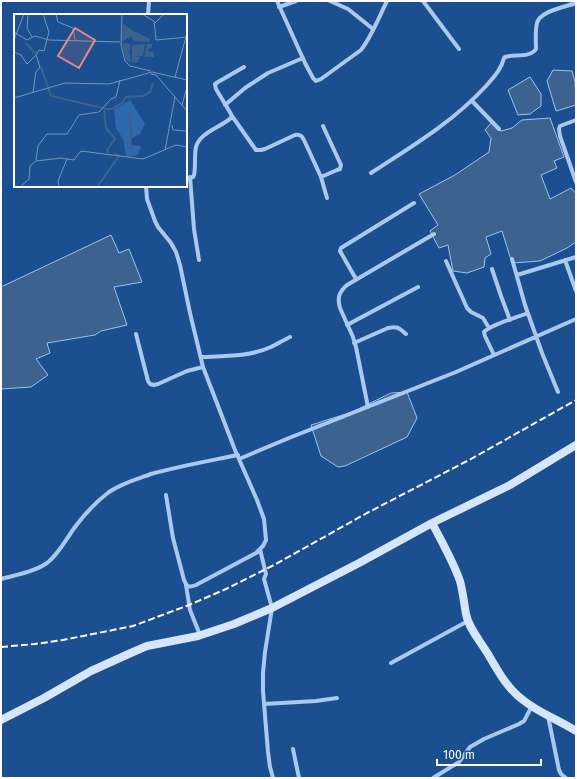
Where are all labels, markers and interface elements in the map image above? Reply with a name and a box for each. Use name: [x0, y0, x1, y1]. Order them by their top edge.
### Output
inset map: [14, 14, 187, 187]
scale bar: [437, 741, 541, 767]
text: 100 m: [443, 748, 475, 762]

